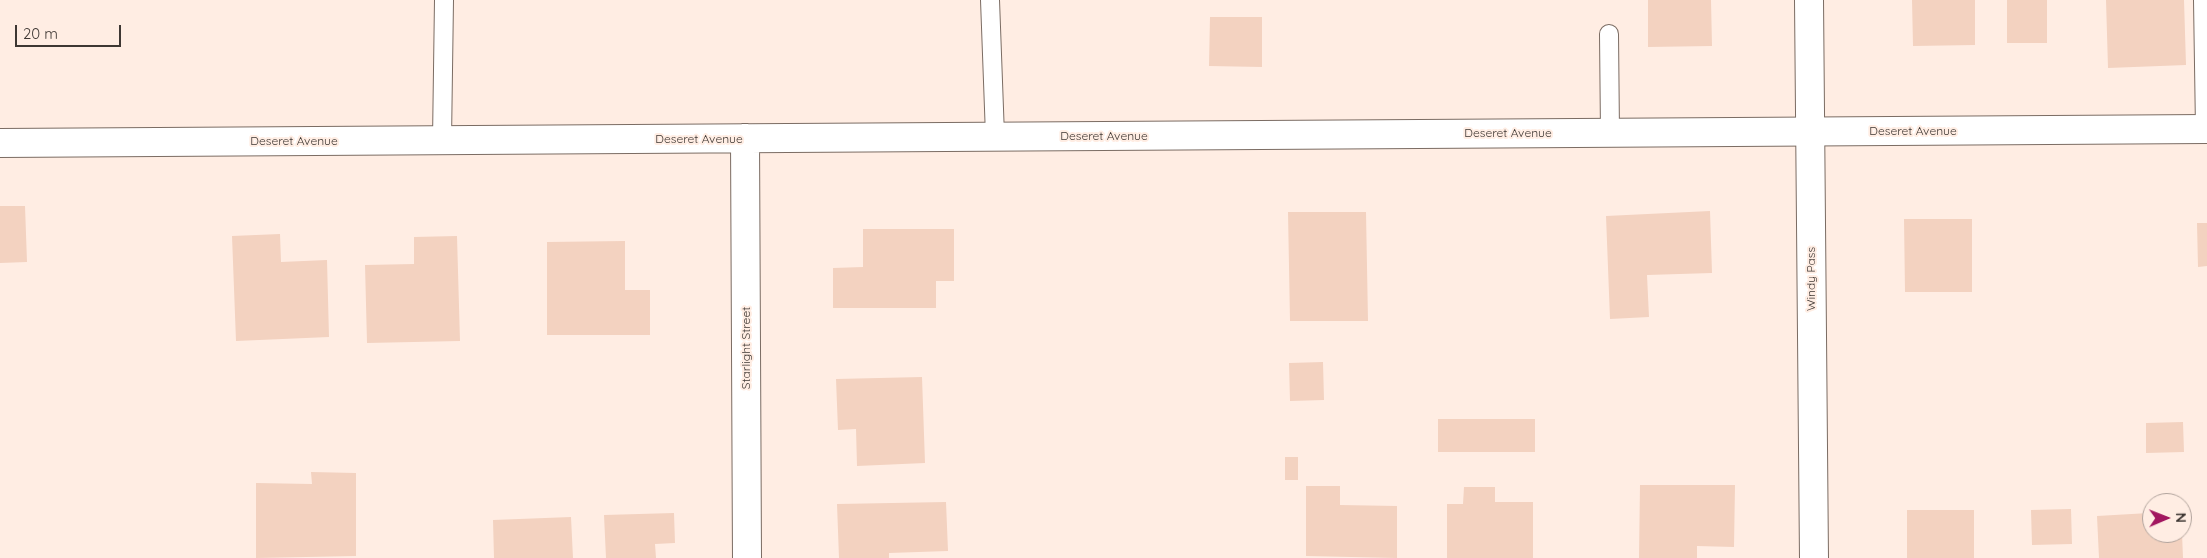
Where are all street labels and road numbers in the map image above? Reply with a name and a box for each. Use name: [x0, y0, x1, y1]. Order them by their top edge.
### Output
street label: Deseret Avenue: [1869, 124, 1957, 138]
street label: Deseret Avenue: [1464, 126, 1552, 140]
street label: Deseret Avenue: [1060, 129, 1148, 143]
street label: Deseret Avenue: [655, 132, 743, 146]
street label: Deseret Avenue: [250, 134, 338, 148]
street label: Windy Pass: [1804, 247, 1818, 311]
street label: Starlight Street: [739, 307, 753, 389]

